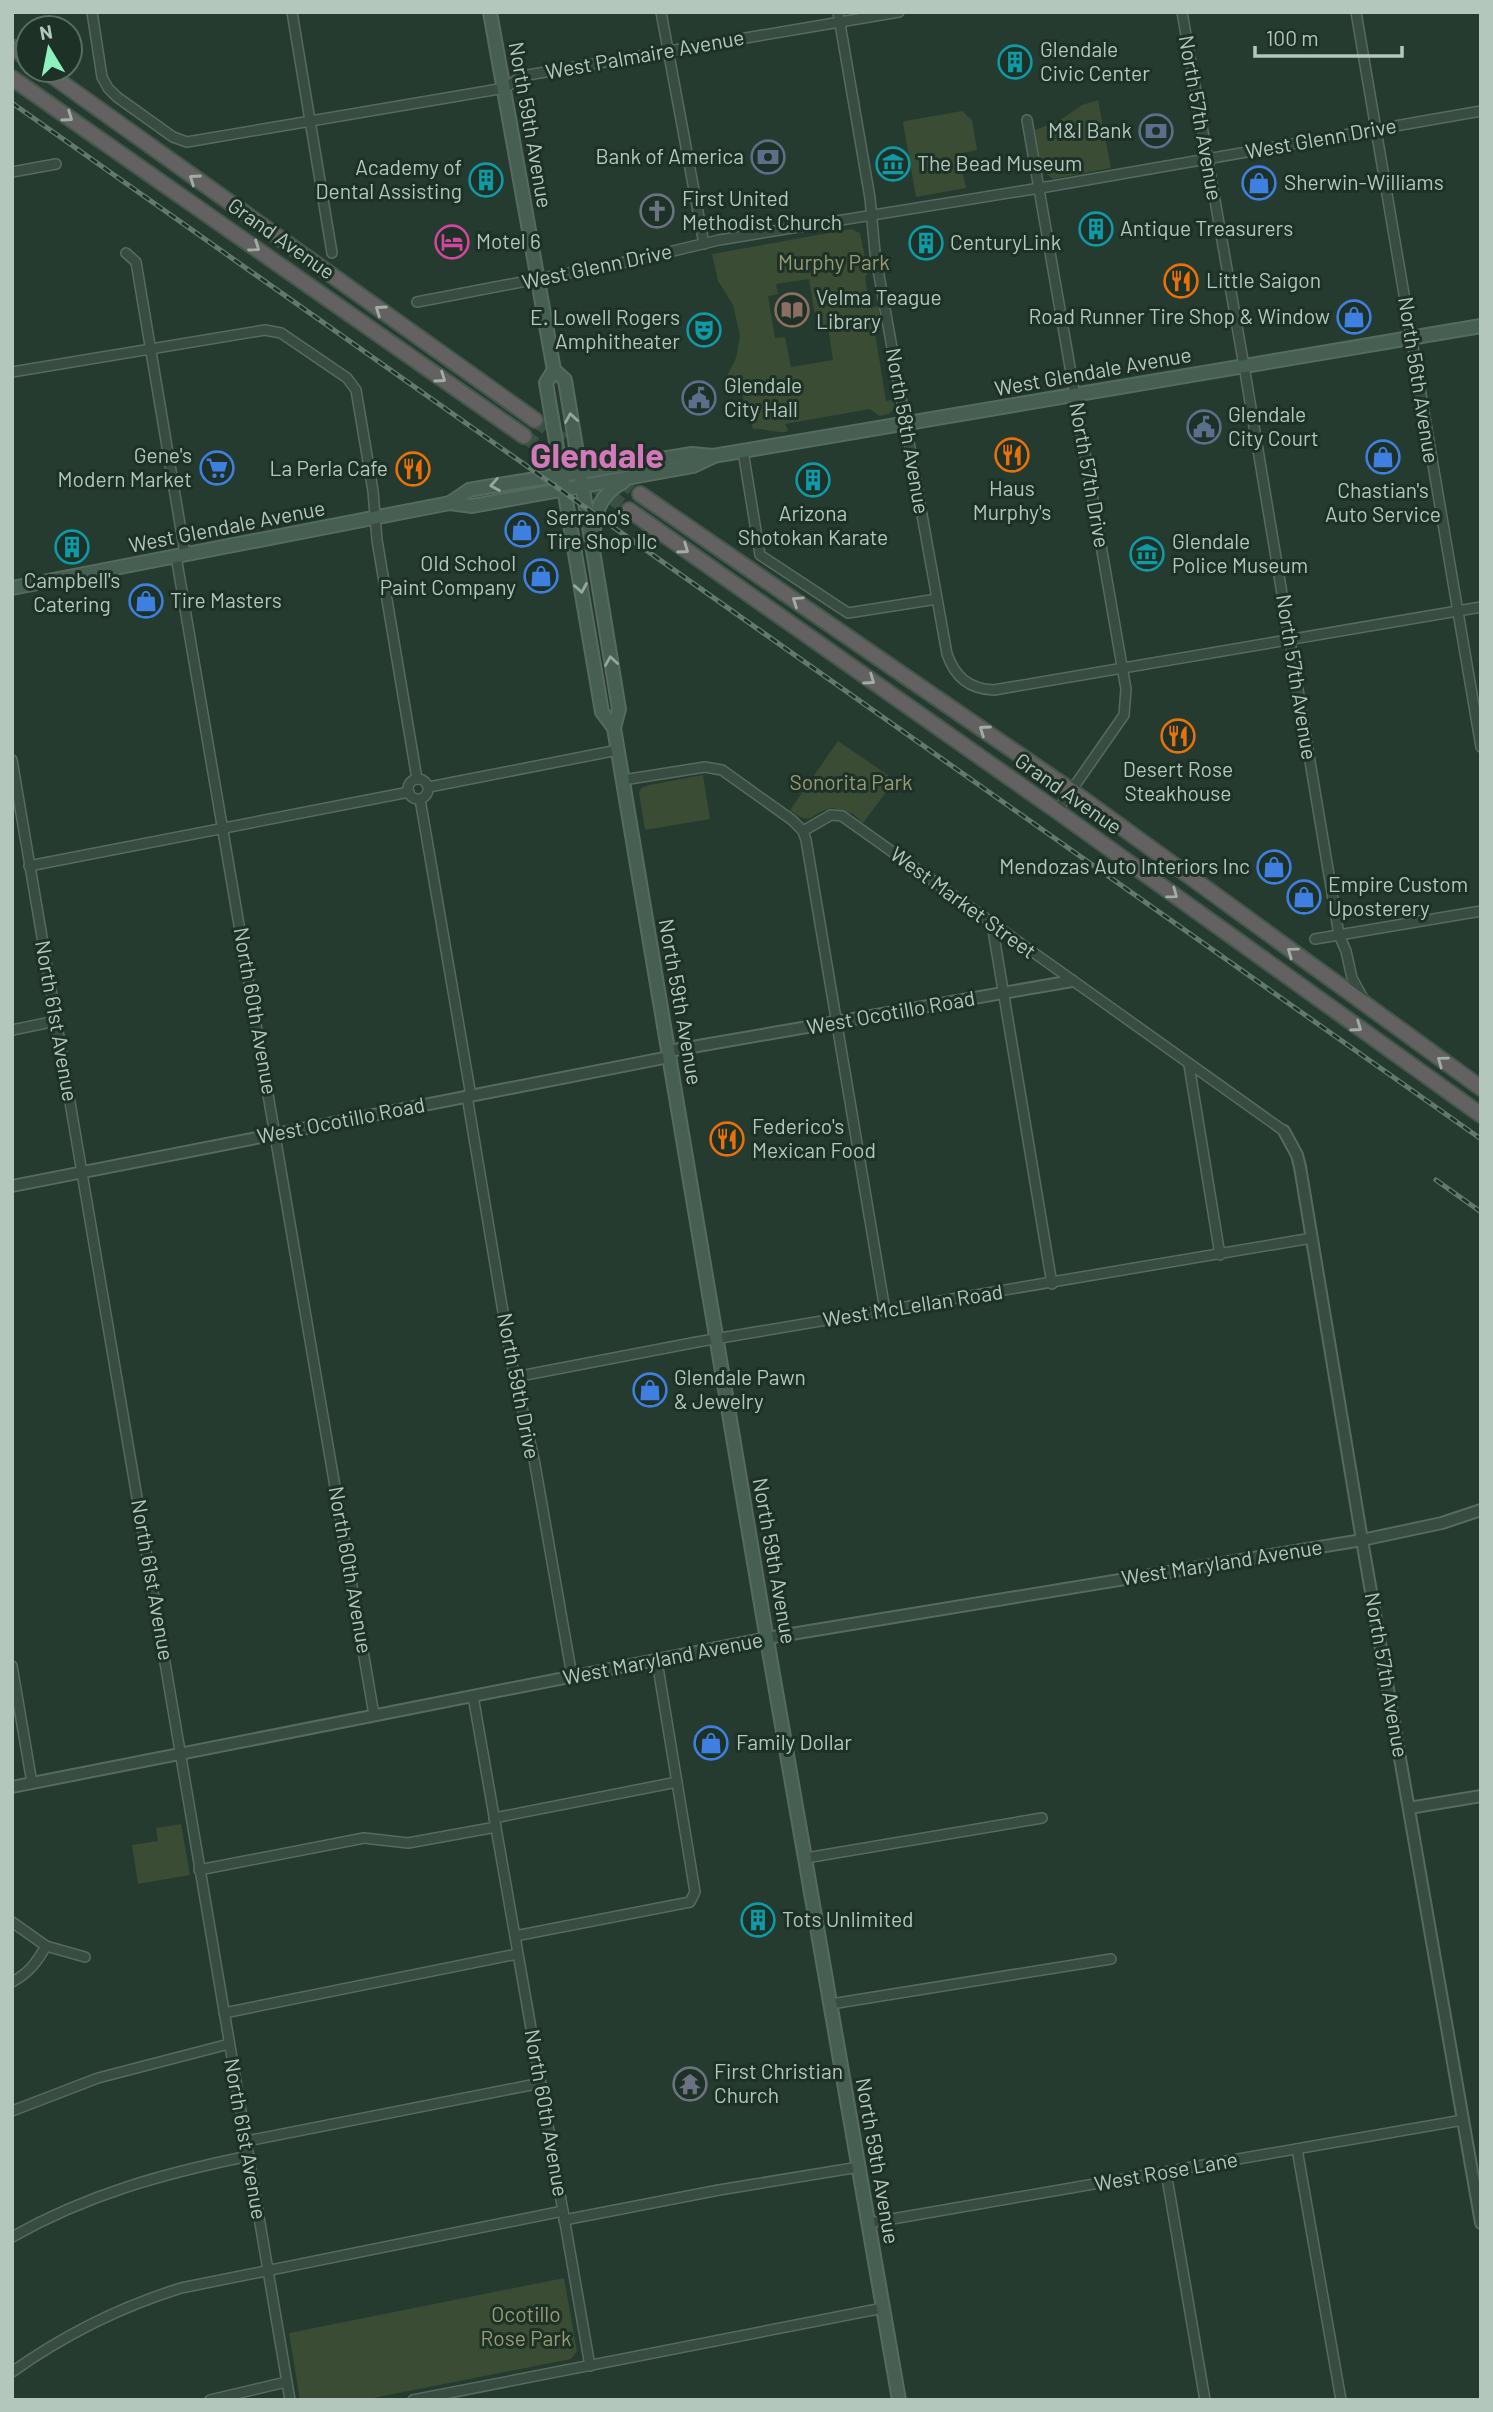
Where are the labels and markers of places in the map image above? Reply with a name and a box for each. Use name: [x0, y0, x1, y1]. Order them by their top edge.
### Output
place label: Glendale Civic Center: [1040, 36, 1150, 85]
building icon: Glendale Civic Center: [996, 43, 1034, 81]
bank icon: M&I Bank: [1137, 112, 1175, 150]
place label: M&I Bank: [1048, 117, 1132, 142]
bank icon: Bank of America: [749, 138, 787, 176]
place label: Bank of America: [595, 143, 744, 168]
museum icon: The Bead Museum: [874, 145, 912, 183]
place label: The Bead Museum: [917, 150, 1082, 175]
place label: Academy of Dental Assisting: [315, 154, 462, 203]
building icon: Academy of Dental Assisting: [467, 161, 505, 199]
shop icon: Sherwin-Williams: [1240, 164, 1278, 202]
place label: Sherwin-Williams: [1284, 169, 1444, 194]
place label: First United Methodist Church: [682, 185, 842, 234]
church icon: First United Methodist Church: [638, 192, 676, 230]
building icon: Antique Treasurers: [1077, 210, 1115, 248]
place label: Antique Treasurers: [1120, 215, 1293, 240]
hotel icon: Motel 6: [433, 223, 471, 261]
building icon: CenturyLink: [907, 224, 945, 262]
place label: Motel 6: [476, 228, 541, 253]
place label: CenturyLink: [950, 229, 1061, 254]
restaurant icon: Little Saigon: [1162, 262, 1200, 300]
place label: Little Saigon: [1206, 267, 1321, 292]
place label: Velma Teague Library: [816, 284, 942, 333]
library icon: Velma Teague Library: [773, 291, 811, 329]
shop icon: Road Runner Tire Shop & Window: [1335, 298, 1373, 336]
place label: Road Runner Tire Shop & Window: [1029, 303, 1330, 328]
place label: E. Lowell Rogers Amphitheater: [530, 304, 680, 353]
theatre icon: E. Lowell Rogers Amphitheater: [685, 311, 723, 349]
place label: Glendale City Hall: [724, 372, 802, 421]
public building icon: Glendale City Hall: [680, 379, 718, 417]
place label: Glendale City Court: [1228, 401, 1319, 450]
public building icon: Glendale City Court: [1185, 408, 1223, 446]
restaurant icon: Haus Murphy's: [993, 436, 1031, 474]
shop icon: Chastian's Auto Service: [1364, 438, 1402, 476]
place label: Gene's Modern Market: [58, 442, 192, 491]
supermarket icon: Gene's Modern Market: [198, 449, 236, 487]
restaurant icon: La Perla Cafe: [394, 450, 432, 488]
place label: La Perla Cafe: [270, 455, 388, 480]
building icon: Arizona Shotokan Karate: [794, 461, 832, 499]
place label: Haus Murphy's: [973, 475, 1051, 524]
place label: Chastian's Auto Service: [1325, 477, 1441, 526]
place label: Arizona Shotokan Karate: [738, 500, 888, 549]
place label: Serrano's Tire Shop llc: [546, 504, 657, 553]
shop icon: Serrano's Tire Shop llc: [503, 511, 541, 549]
building icon: Campbell's Catering: [53, 528, 91, 566]
place label: Glendale Police Museum: [1172, 528, 1308, 577]
museum icon: Glendale Police Museum: [1128, 535, 1166, 573]
place label: Old School Paint Company: [380, 550, 516, 599]
shop icon: Old School Paint Company: [522, 557, 560, 595]
place label: Campbell's Catering: [24, 567, 120, 616]
shop icon: Tire Masters: [127, 582, 165, 620]
place label: Tire Masters: [170, 587, 282, 612]
restaurant icon: Desert Rose Steakhouse: [1159, 717, 1197, 755]
place label: Desert Rose Steakhouse: [1123, 756, 1233, 805]
shop icon: Mendozas Auto Interiors Inc: [1255, 848, 1293, 886]
place label: Mendozas Auto Interiors Inc: [999, 853, 1250, 878]
place label: Empire Custom Uposterery: [1328, 871, 1468, 920]
shop icon: Empire Custom Uposterery: [1285, 878, 1323, 916]
place label: Federico's Mexican Food: [752, 1113, 876, 1162]
restaurant icon: Federico's Mexican Food: [708, 1120, 746, 1158]
place label: Glendale Pawn & Jewelry: [674, 1364, 806, 1413]
shop icon: Glendale Pawn & Jewelry: [631, 1371, 669, 1409]
shop icon: Family Dollar: [692, 1724, 730, 1762]
place label: Family Dollar: [736, 1729, 852, 1754]
building icon: Tots Unlimited: [739, 1901, 777, 1939]
place label: Tots Unlimited: [782, 1906, 914, 1931]
place label: First Christian Church: [714, 2058, 843, 2107]
temple icon: First Christian Church: [671, 2065, 709, 2103]

